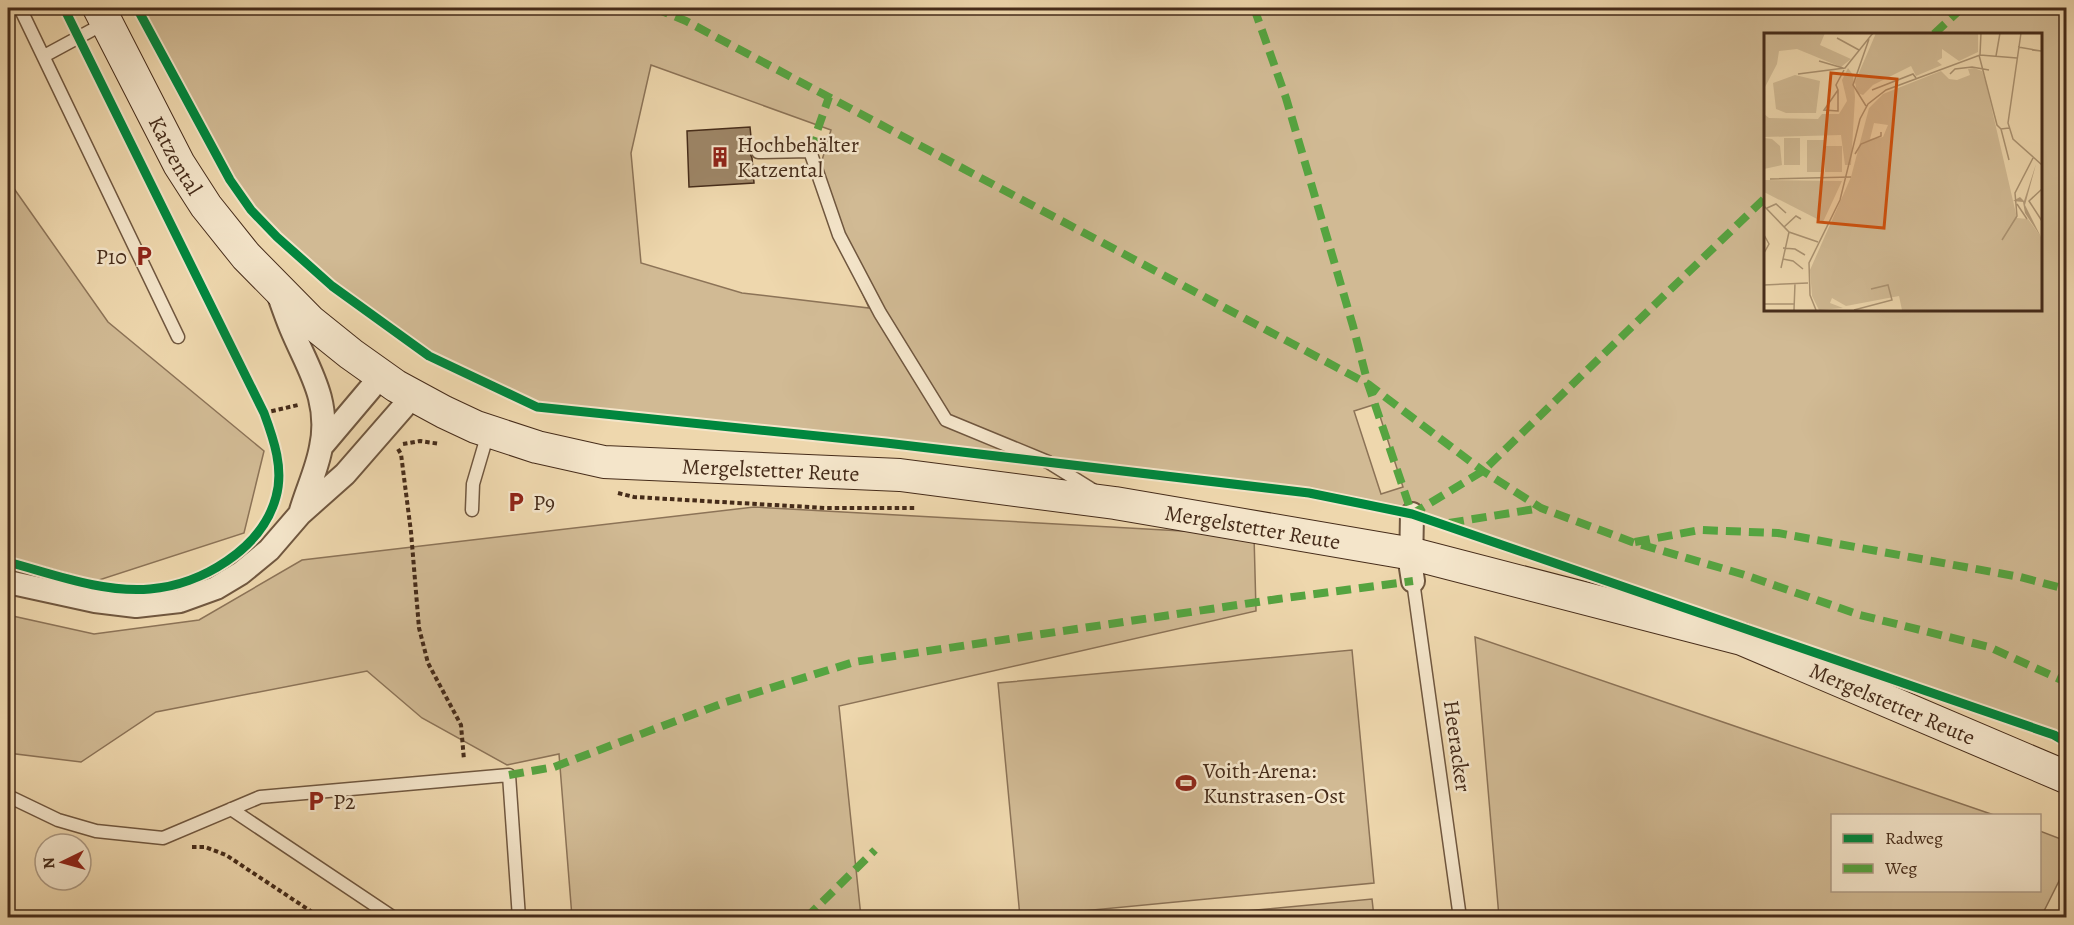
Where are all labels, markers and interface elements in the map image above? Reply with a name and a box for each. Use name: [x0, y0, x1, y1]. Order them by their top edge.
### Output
inset map: [1764, 33, 2041, 310]
street label: Katzental: [141, 111, 209, 201]
place label: Hochbehälter Katzental: [737, 130, 859, 185]
building icon: Hochbehälter Katzental: [708, 145, 732, 169]
place label: P10: [96, 242, 127, 272]
parking icon: P10: [132, 244, 156, 268]
street label: Mergelstetter Reute: [681, 451, 860, 489]
place label: P9: [533, 488, 555, 518]
parking icon: P9: [504, 490, 528, 514]
street label: Mergelstetter Reute: [1163, 498, 1343, 557]
street label: Mergelstetter Reute: [1805, 655, 1980, 753]
street label: Heeracker: [1436, 698, 1478, 794]
place label: Voith-Arena: Kunstrasen-Ost: [1202, 756, 1345, 811]
sports icon: Voith-Arena: Kunstrasen-Ost: [1174, 771, 1198, 795]
place label: P2: [333, 787, 356, 817]
parking icon: P2: [304, 789, 328, 813]
legend: [1831, 814, 2041, 892]
text: Radweg: [1885, 826, 1943, 850]
north arrow: [33, 832, 93, 892]
text: N: [38, 856, 61, 870]
text: Weg: [1884, 856, 1917, 880]

